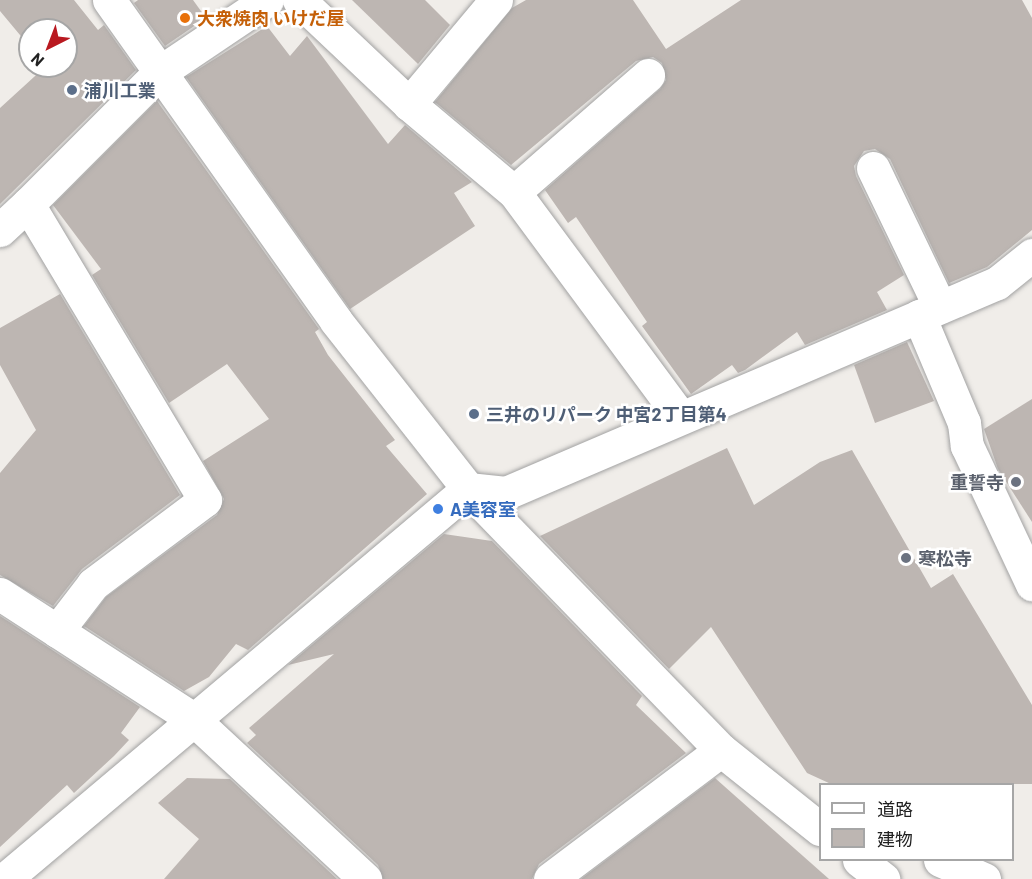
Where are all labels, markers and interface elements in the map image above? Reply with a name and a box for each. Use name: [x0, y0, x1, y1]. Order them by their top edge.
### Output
place label: 大衆焼肉 いけだ屋: [197, 7, 345, 29]
marker: 大衆焼肉 いけだ屋: [178, 11, 192, 25]
north arrow: [18, 18, 78, 78]
text: N: [27, 50, 47, 71]
place label: 浦川工業: [84, 79, 156, 101]
marker: 浦川工業: [65, 83, 79, 97]
place label: 三井のリパーク 中宮2丁目第4: [486, 403, 727, 425]
marker: 三井のリパーク 中宮2丁目第4: [467, 407, 481, 421]
place label: 重誓寺: [950, 471, 1004, 493]
marker: 重誓寺: [1009, 475, 1023, 489]
place label: A美容室: [450, 498, 516, 520]
marker: A美容室: [431, 502, 445, 516]
place label: 寒松寺: [918, 547, 972, 569]
marker: 寒松寺: [899, 551, 913, 565]
legend: [819, 783, 1014, 861]
text: 道路: [877, 798, 913, 820]
text: 建物: [877, 828, 913, 850]

